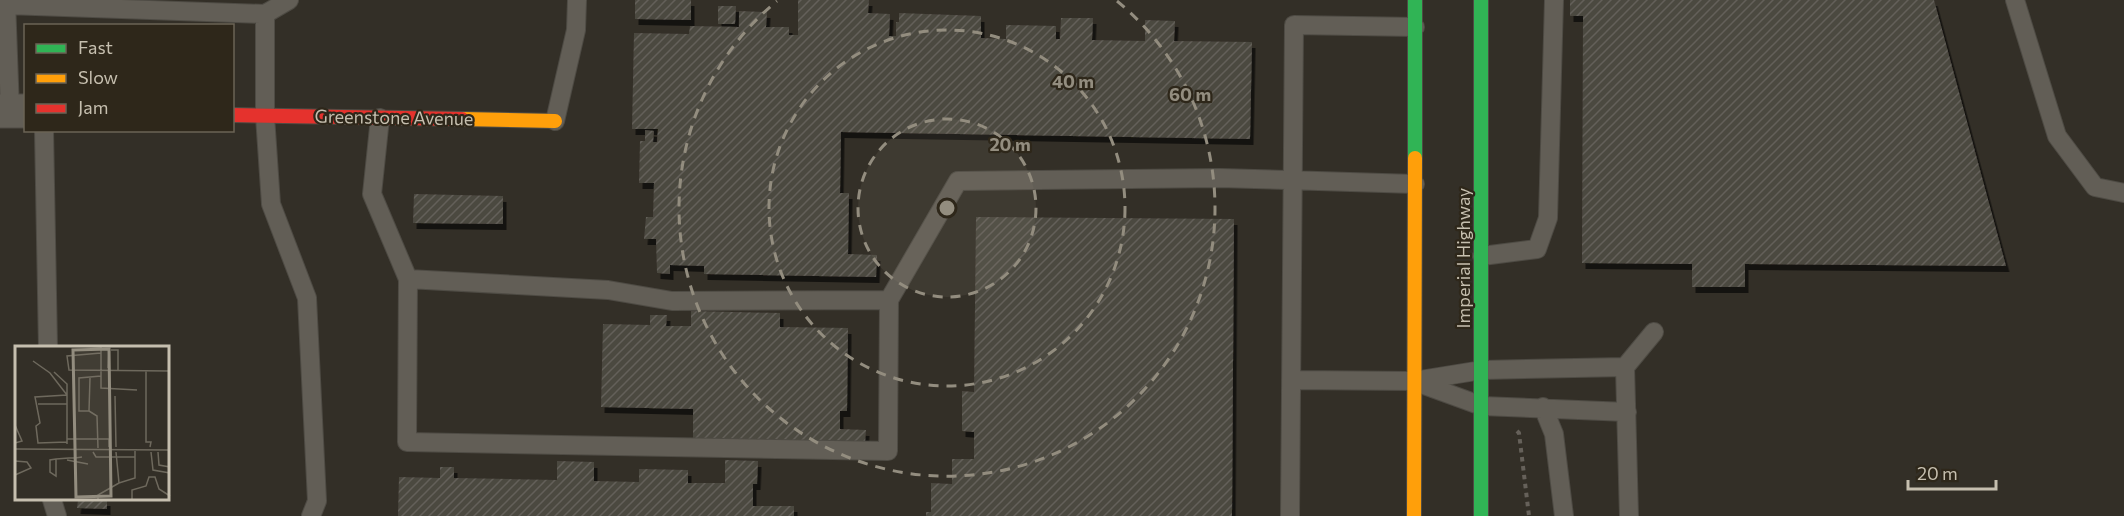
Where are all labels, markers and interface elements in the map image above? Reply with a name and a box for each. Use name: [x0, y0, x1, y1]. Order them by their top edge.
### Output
legend: [24, 24, 234, 132]
text: Fast: [78, 36, 113, 58]
text: Slow: [78, 66, 118, 88]
text: 40 m: [1052, 70, 1094, 92]
text: 60 m: [1169, 83, 1211, 105]
text: Jam: [78, 96, 108, 118]
street label: Greenstone Avenue: [314, 105, 474, 129]
text: 20 m: [989, 133, 1031, 155]
street label: Imperial Highway: [1452, 188, 1474, 328]
centre of rings: [937, 198, 957, 218]
inset map: [15, 346, 170, 501]
scale bar: [1908, 453, 1996, 491]
text: 20 m: [1917, 462, 1958, 484]

